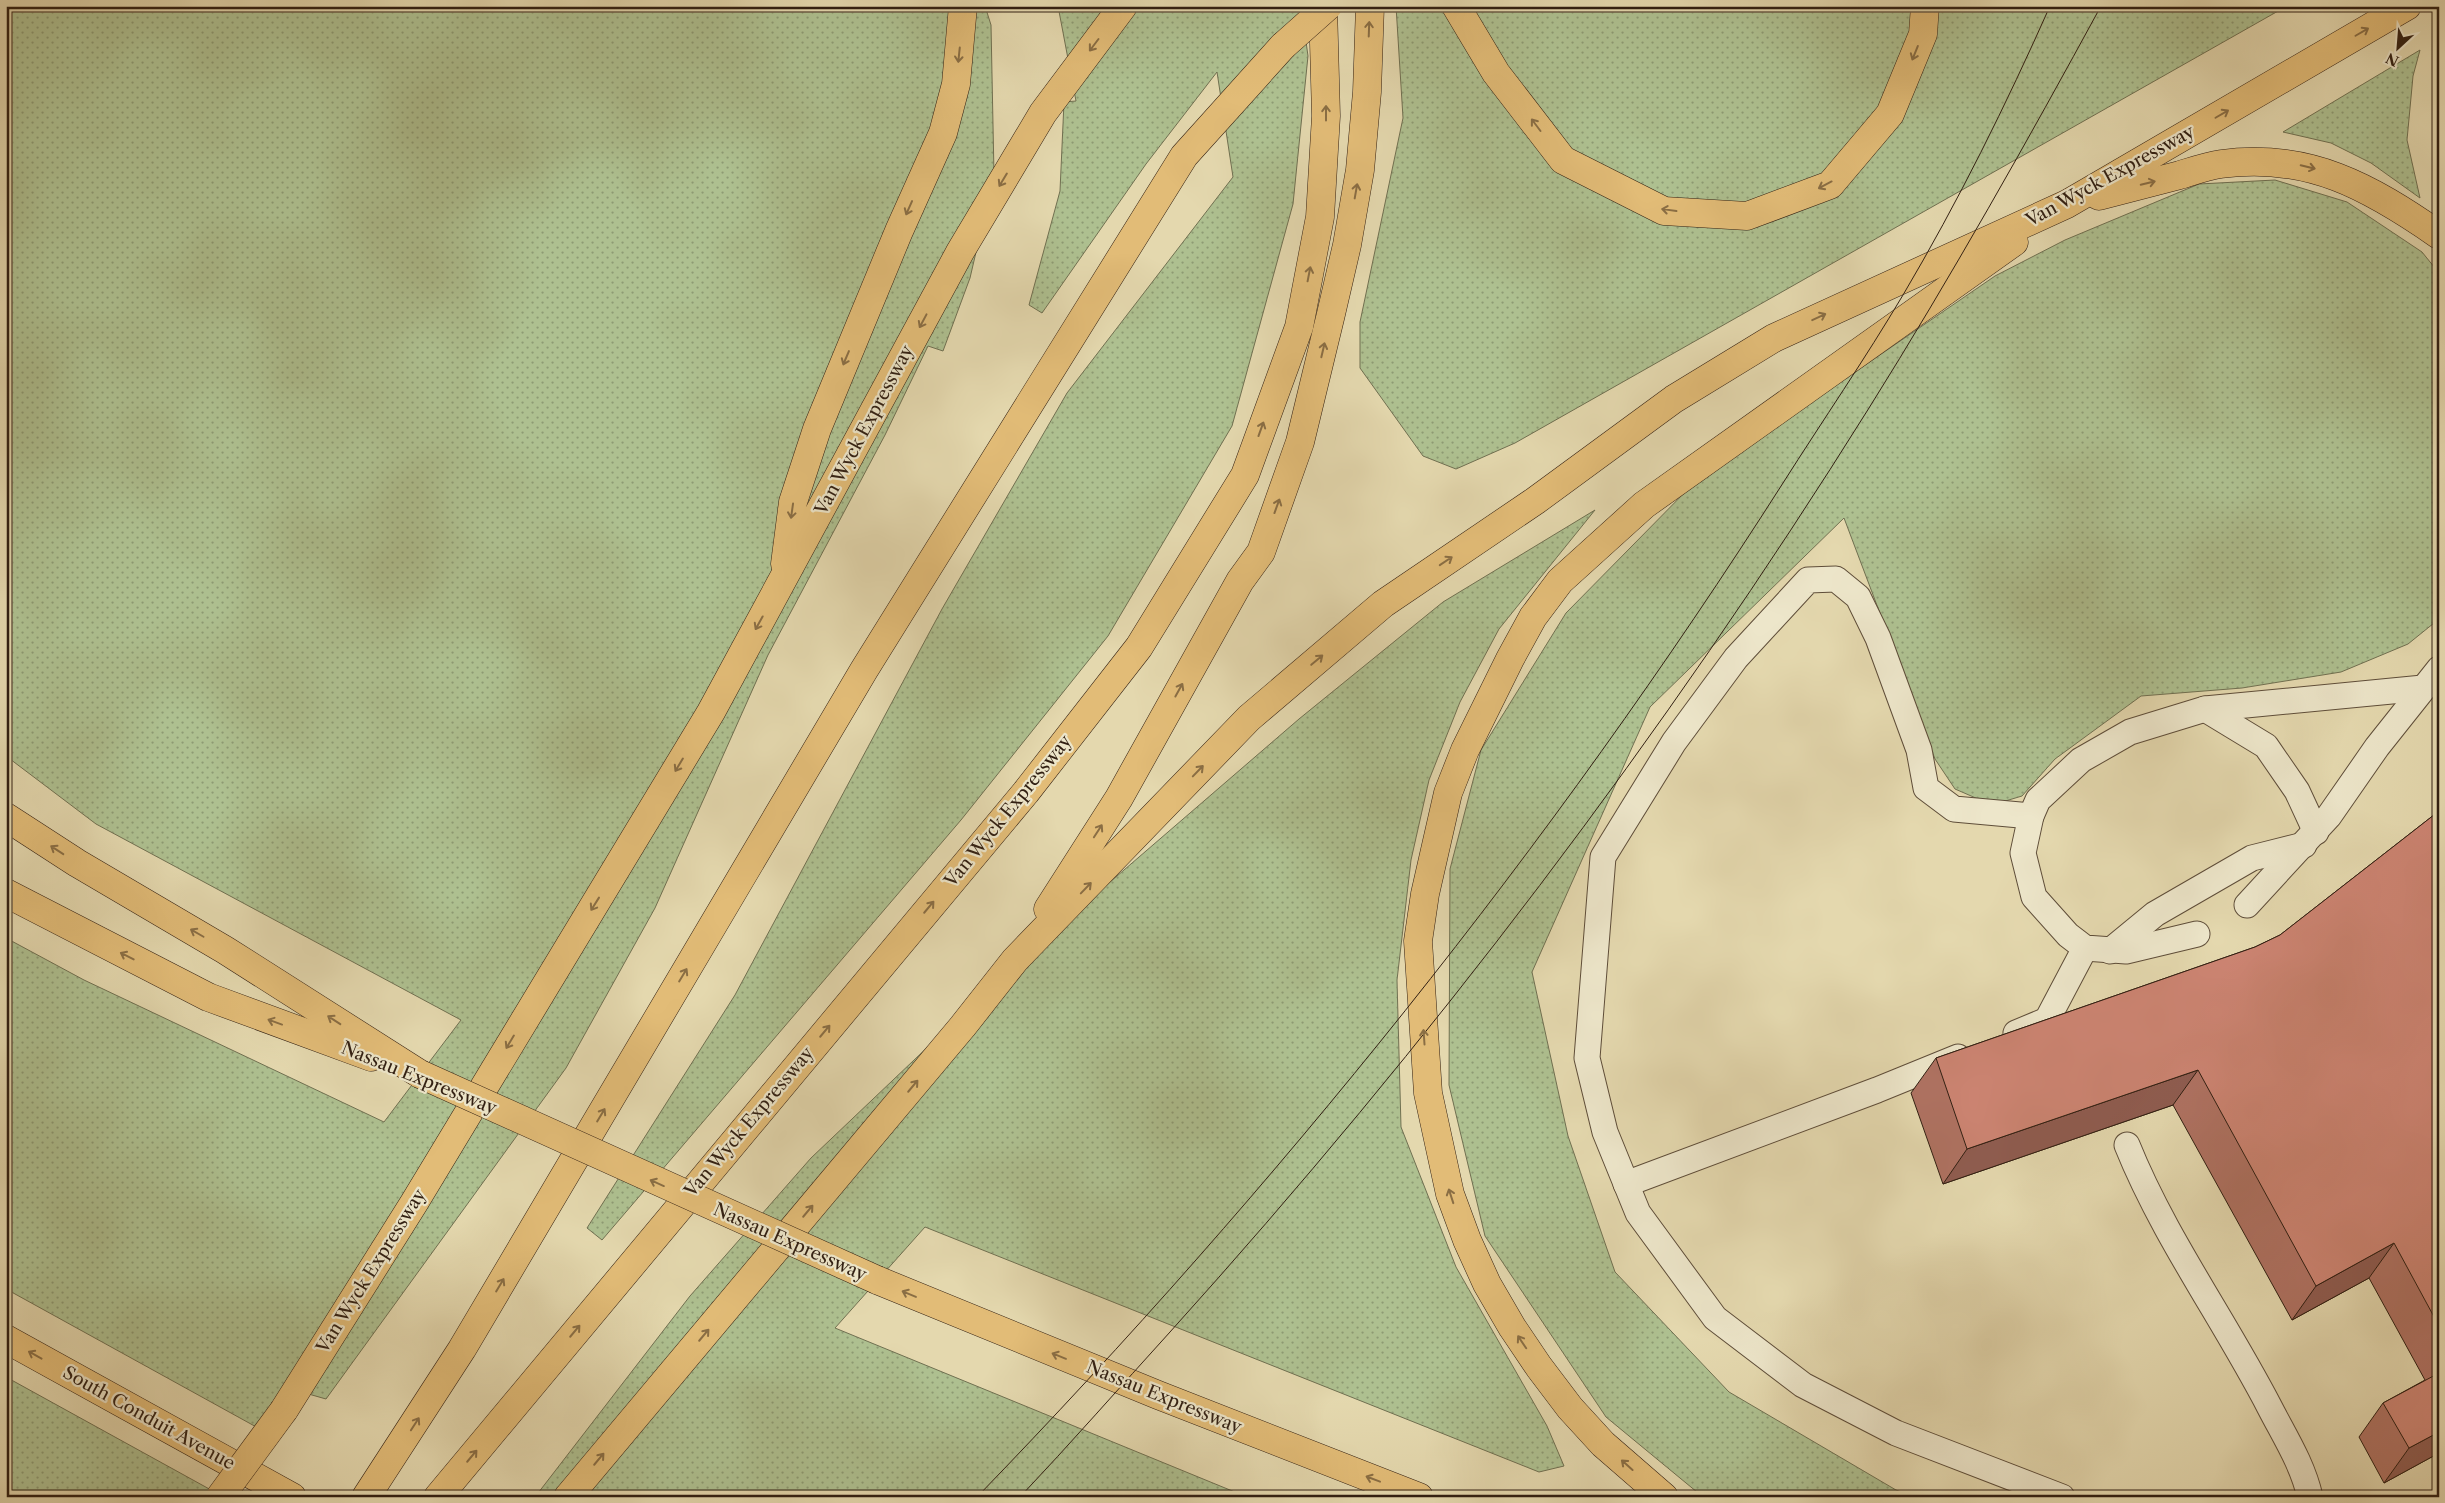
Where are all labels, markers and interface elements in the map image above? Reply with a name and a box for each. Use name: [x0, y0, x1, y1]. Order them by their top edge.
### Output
one-way arrow: [1365, 22, 1374, 38]
north arrow: [2372, 22, 2422, 72]
one-way arrow: [2355, 27, 2369, 37]
one-way arrow: [1089, 38, 1099, 52]
one-way arrow: [1910, 45, 1919, 60]
one-way arrow: [954, 46, 963, 62]
text: N: [2383, 49, 2402, 70]
one-way arrow: [1321, 105, 1330, 121]
one-way arrow: [2214, 108, 2228, 118]
one-way arrow: [1531, 118, 1541, 132]
street label: Van Wyck Expressway: [2021, 120, 2199, 232]
one-way arrow: [2299, 163, 2315, 172]
one-way arrow: [998, 172, 1008, 186]
one-way arrow: [2140, 178, 2156, 187]
one-way arrow: [1818, 180, 1833, 190]
one-way arrow: [1351, 183, 1361, 199]
one-way arrow: [904, 200, 914, 215]
one-way arrow: [1662, 205, 1678, 215]
one-way arrow: [1305, 266, 1314, 282]
one-way arrow: [1811, 312, 1826, 322]
one-way arrow: [918, 313, 928, 328]
street label: Van Wyck Expressway: [809, 340, 919, 520]
one-way arrow: [1319, 343, 1328, 359]
one-way arrow: [841, 350, 851, 365]
one-way arrow: [1257, 422, 1266, 437]
one-way arrow: [1273, 499, 1282, 514]
one-way arrow: [787, 503, 797, 519]
one-way arrow: [1439, 556, 1453, 567]
one-way arrow: [754, 616, 764, 630]
one-way arrow: [1311, 654, 1324, 666]
one-way arrow: [1175, 683, 1184, 698]
street label: Van Wyck Expressway: [939, 730, 1077, 892]
one-way arrow: [674, 757, 684, 771]
one-way arrow: [1192, 765, 1204, 777]
one-way arrow: [1093, 824, 1103, 838]
one-way arrow: [51, 845, 65, 855]
one-way arrow: [1080, 881, 1092, 894]
one-way arrow: [590, 896, 600, 910]
one-way arrow: [924, 901, 935, 914]
one-way arrow: [190, 928, 204, 938]
one-way arrow: [120, 951, 135, 960]
one-way arrow: [679, 969, 689, 983]
one-way arrow: [328, 1015, 342, 1025]
one-way arrow: [268, 1017, 284, 1026]
one-way arrow: [819, 1025, 830, 1038]
one-way arrow: [1419, 1029, 1428, 1045]
one-way arrow: [505, 1035, 515, 1049]
street label: Nassau Expressway: [338, 1037, 501, 1120]
street label: Van Wyck Expressway: [679, 1042, 819, 1202]
one-way arrow: [907, 1080, 918, 1093]
one-way arrow: [596, 1109, 606, 1123]
one-way arrow: [650, 1177, 665, 1187]
street label: Van Wyck Expressway: [311, 1184, 431, 1358]
one-way arrow: [1446, 1189, 1456, 1205]
street label: Nassau Expressway: [710, 1198, 871, 1286]
one-way arrow: [803, 1204, 814, 1217]
one-way arrow: [496, 1279, 506, 1293]
one-way arrow: [902, 1288, 917, 1298]
one-way arrow: [570, 1325, 581, 1338]
one-way arrow: [698, 1329, 709, 1342]
one-way arrow: [1517, 1335, 1527, 1349]
one-way arrow: [28, 1349, 42, 1359]
one-way arrow: [1052, 1350, 1067, 1360]
street label: Nassau Expressway: [1083, 1356, 1246, 1439]
street label: South Conduit Avenue: [59, 1361, 239, 1475]
one-way arrow: [410, 1417, 420, 1431]
one-way arrow: [466, 1450, 477, 1463]
one-way arrow: [594, 1453, 605, 1466]
one-way arrow: [1620, 1460, 1633, 1471]
one-way arrow: [1366, 1474, 1382, 1483]

